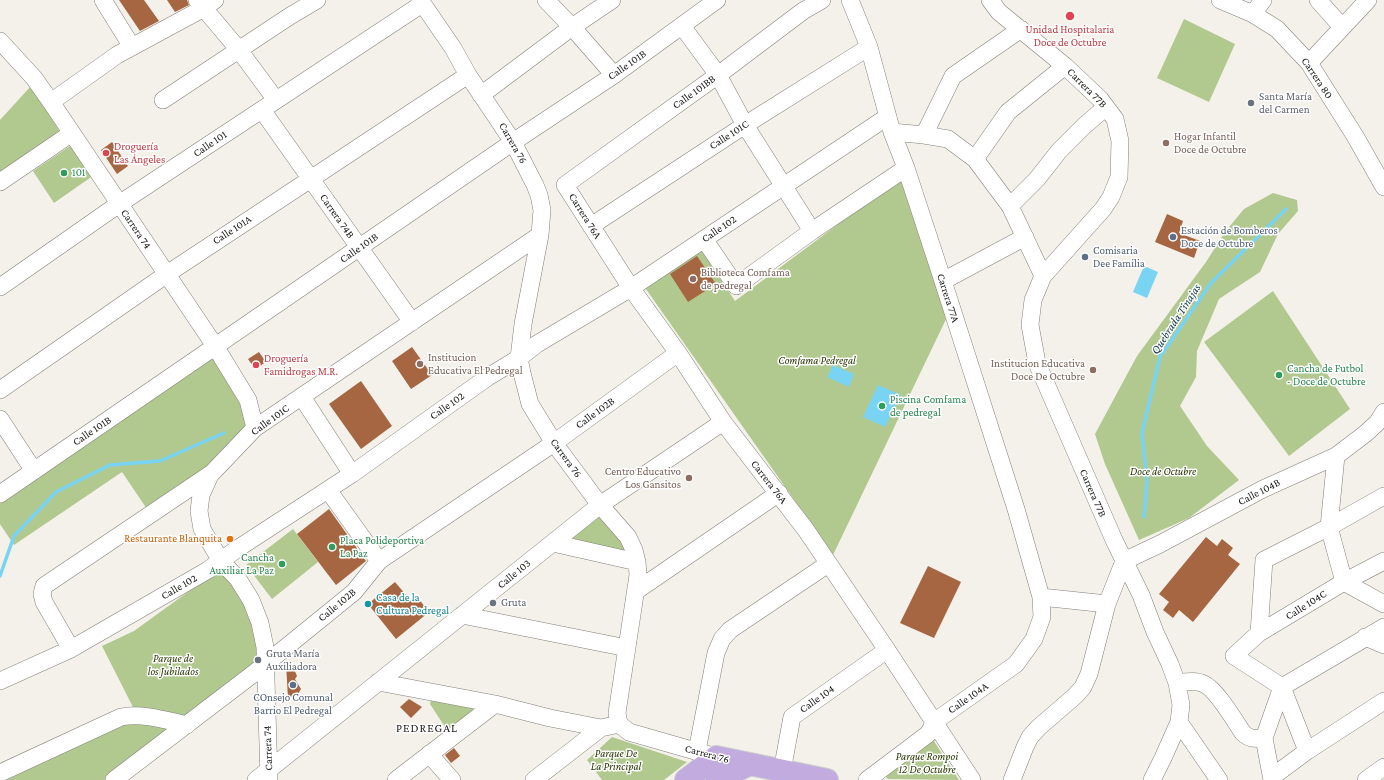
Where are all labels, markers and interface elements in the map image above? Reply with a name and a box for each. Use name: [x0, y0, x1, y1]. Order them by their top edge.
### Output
marker: Unidad Hospitalaria Doce de Octubre: [1064, 10, 1076, 22]
place label: Unidad Hospitalaria Doce de Octubre: [1026, 23, 1114, 49]
street label: Calle 101B: [605, 47, 649, 83]
street label: Carrera 80: [1298, 55, 1336, 101]
street label: Carrera 77B: [1064, 65, 1110, 111]
street label: Calle 101BB: [670, 72, 718, 112]
place label: Santa María del Carmen: [1259, 90, 1312, 116]
marker: Santa María del Carmen: [1246, 98, 1256, 108]
street label: Calle 101C: [707, 117, 751, 153]
street label: Carrera 76: [496, 120, 530, 166]
street label: Calle 101: [191, 128, 229, 160]
place label: Hogar Infantil Doce de Octubre: [1174, 130, 1246, 156]
marker: Hogar Infantil Doce de Octubre: [1161, 138, 1171, 148]
place label: Droguería Las Ángeles: [114, 140, 165, 166]
marker: Droguería Las Ángeles: [101, 148, 111, 158]
place label: 101: [72, 166, 86, 180]
marker: 101: [59, 168, 69, 178]
street label: Carrera 74B: [317, 191, 357, 241]
street label: Carrera 76A: [566, 191, 604, 241]
street label: Carrera 74: [118, 207, 154, 251]
street label: Calle 101A: [210, 212, 254, 248]
street label: Calle 102: [699, 213, 739, 245]
place label: Estación de Bomberos Doce de Octubre: [1181, 224, 1278, 250]
street label: Calle 101B: [337, 230, 381, 266]
marker: Estación de Bomberos Doce de Octubre: [1168, 232, 1178, 242]
place label: Comisaria Dee Familia: [1093, 244, 1145, 270]
marker: Comisaria Dee Familia: [1080, 252, 1090, 262]
place label: Biblioteca Comfama de pedregal: [701, 266, 790, 292]
street label: Carrera 77A: [934, 272, 962, 324]
marker: Biblioteca Comfama de pedregal: [688, 274, 698, 284]
water label: Quebrada Tinajas: [1148, 281, 1204, 357]
place label: Institucion Educativa El Pedregal: [428, 351, 523, 377]
place label: Droguería Famidrogas M.R.: [264, 352, 338, 378]
park label: Comfama Pedregal: [778, 354, 856, 368]
place label: Institucion Educativa Doce De Octubre: [991, 357, 1085, 383]
marker: Institucion Educativa El Pedregal: [415, 359, 425, 369]
marker: Droguería Famidrogas M.R.: [251, 360, 261, 370]
place label: Cancha de Futbol - Doce de Octubre: [1287, 362, 1366, 388]
marker: Institucion Educativa Doce De Octubre: [1088, 365, 1098, 375]
marker: Cancha de Futbol - Doce de Octubre: [1274, 370, 1284, 380]
street label: Calle 102: [427, 389, 467, 423]
place label: Piscina Comfama de pedregal: [890, 393, 966, 419]
street label: Calle 102B: [573, 394, 617, 432]
marker: Piscina Comfama de pedregal: [877, 401, 887, 411]
street label: Calle 101C: [248, 402, 292, 438]
street label: Calle 101B: [70, 413, 114, 449]
street label: Carrera 76: [547, 436, 585, 480]
street label: Carrera 76A: [748, 458, 790, 506]
place label: Centro Educativo Los Gansitos: [605, 465, 681, 491]
park label: Doce de Octubre: [1130, 465, 1196, 479]
street label: Carrera 77B: [1077, 467, 1109, 519]
marker: Centro Educativo Los Gansitos: [684, 473, 694, 483]
street label: Calle 104B: [1236, 476, 1282, 508]
place label: Restaurante Blanquita: [124, 532, 222, 546]
marker: Restaurante Blanquita: [225, 534, 235, 544]
place label: Placa Polideportiva La Paz: [340, 534, 424, 560]
marker: Placa Polideportiva La Paz: [327, 542, 337, 552]
place label: Cancha Auxiliar La Paz: [209, 551, 274, 577]
street label: Calle 103: [495, 557, 533, 591]
marker: Cancha Auxiliar La Paz: [277, 559, 287, 569]
street label: Calle 102: [159, 571, 199, 603]
street label: Calle 102B: [315, 585, 359, 625]
street label: Calle 104C: [1283, 587, 1329, 623]
place label: Casa de la Cultura Pedregal: [376, 591, 449, 617]
place label: Gruta: [501, 596, 526, 610]
marker: Gruta: [488, 598, 498, 608]
marker: Casa de la Cultura Pedregal: [363, 599, 373, 609]
place label: Gruta María Auxiliadora: [266, 647, 320, 673]
park label: Parque de los Jubilados: [148, 652, 198, 678]
marker: Gruta María Auxiliadora: [253, 655, 263, 665]
street label: Calle 104A: [945, 679, 991, 717]
marker: COnsejo Comunal Barrio El Pedregal: [288, 680, 298, 690]
street label: Calle 104: [797, 682, 837, 716]
place label: COnsejo Comunal Barrio El Pedregal: [253, 691, 333, 717]
district label: PEDREGAL: [396, 721, 458, 735]
street label: Carrera 74: [261, 725, 275, 771]
street label: Carrera 76: [683, 742, 731, 766]
park label: Parque De La Principal: [591, 747, 641, 773]
park label: Parque Rompoi 12 De Octubre: [896, 750, 958, 776]

